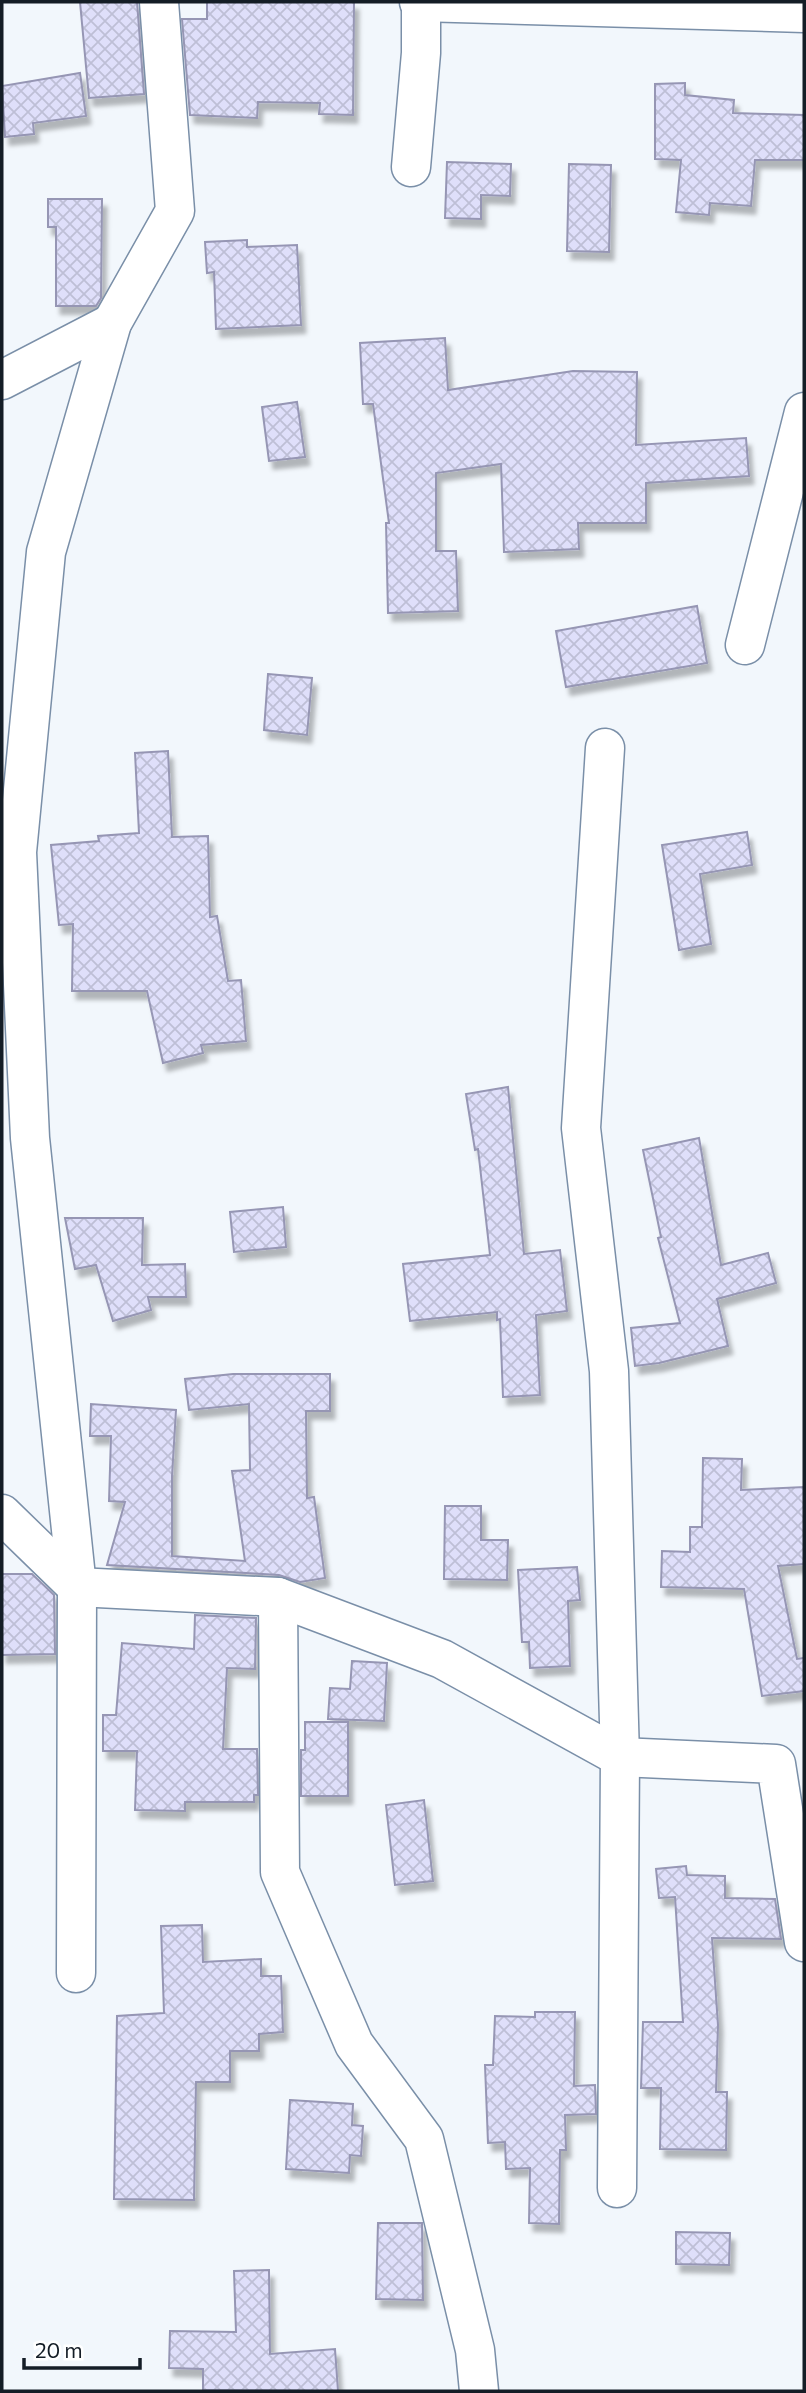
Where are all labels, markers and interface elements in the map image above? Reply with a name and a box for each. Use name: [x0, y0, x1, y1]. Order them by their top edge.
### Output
scale bar: [24, 2326, 140, 2370]
text: 20 m: [35, 2337, 83, 2362]

